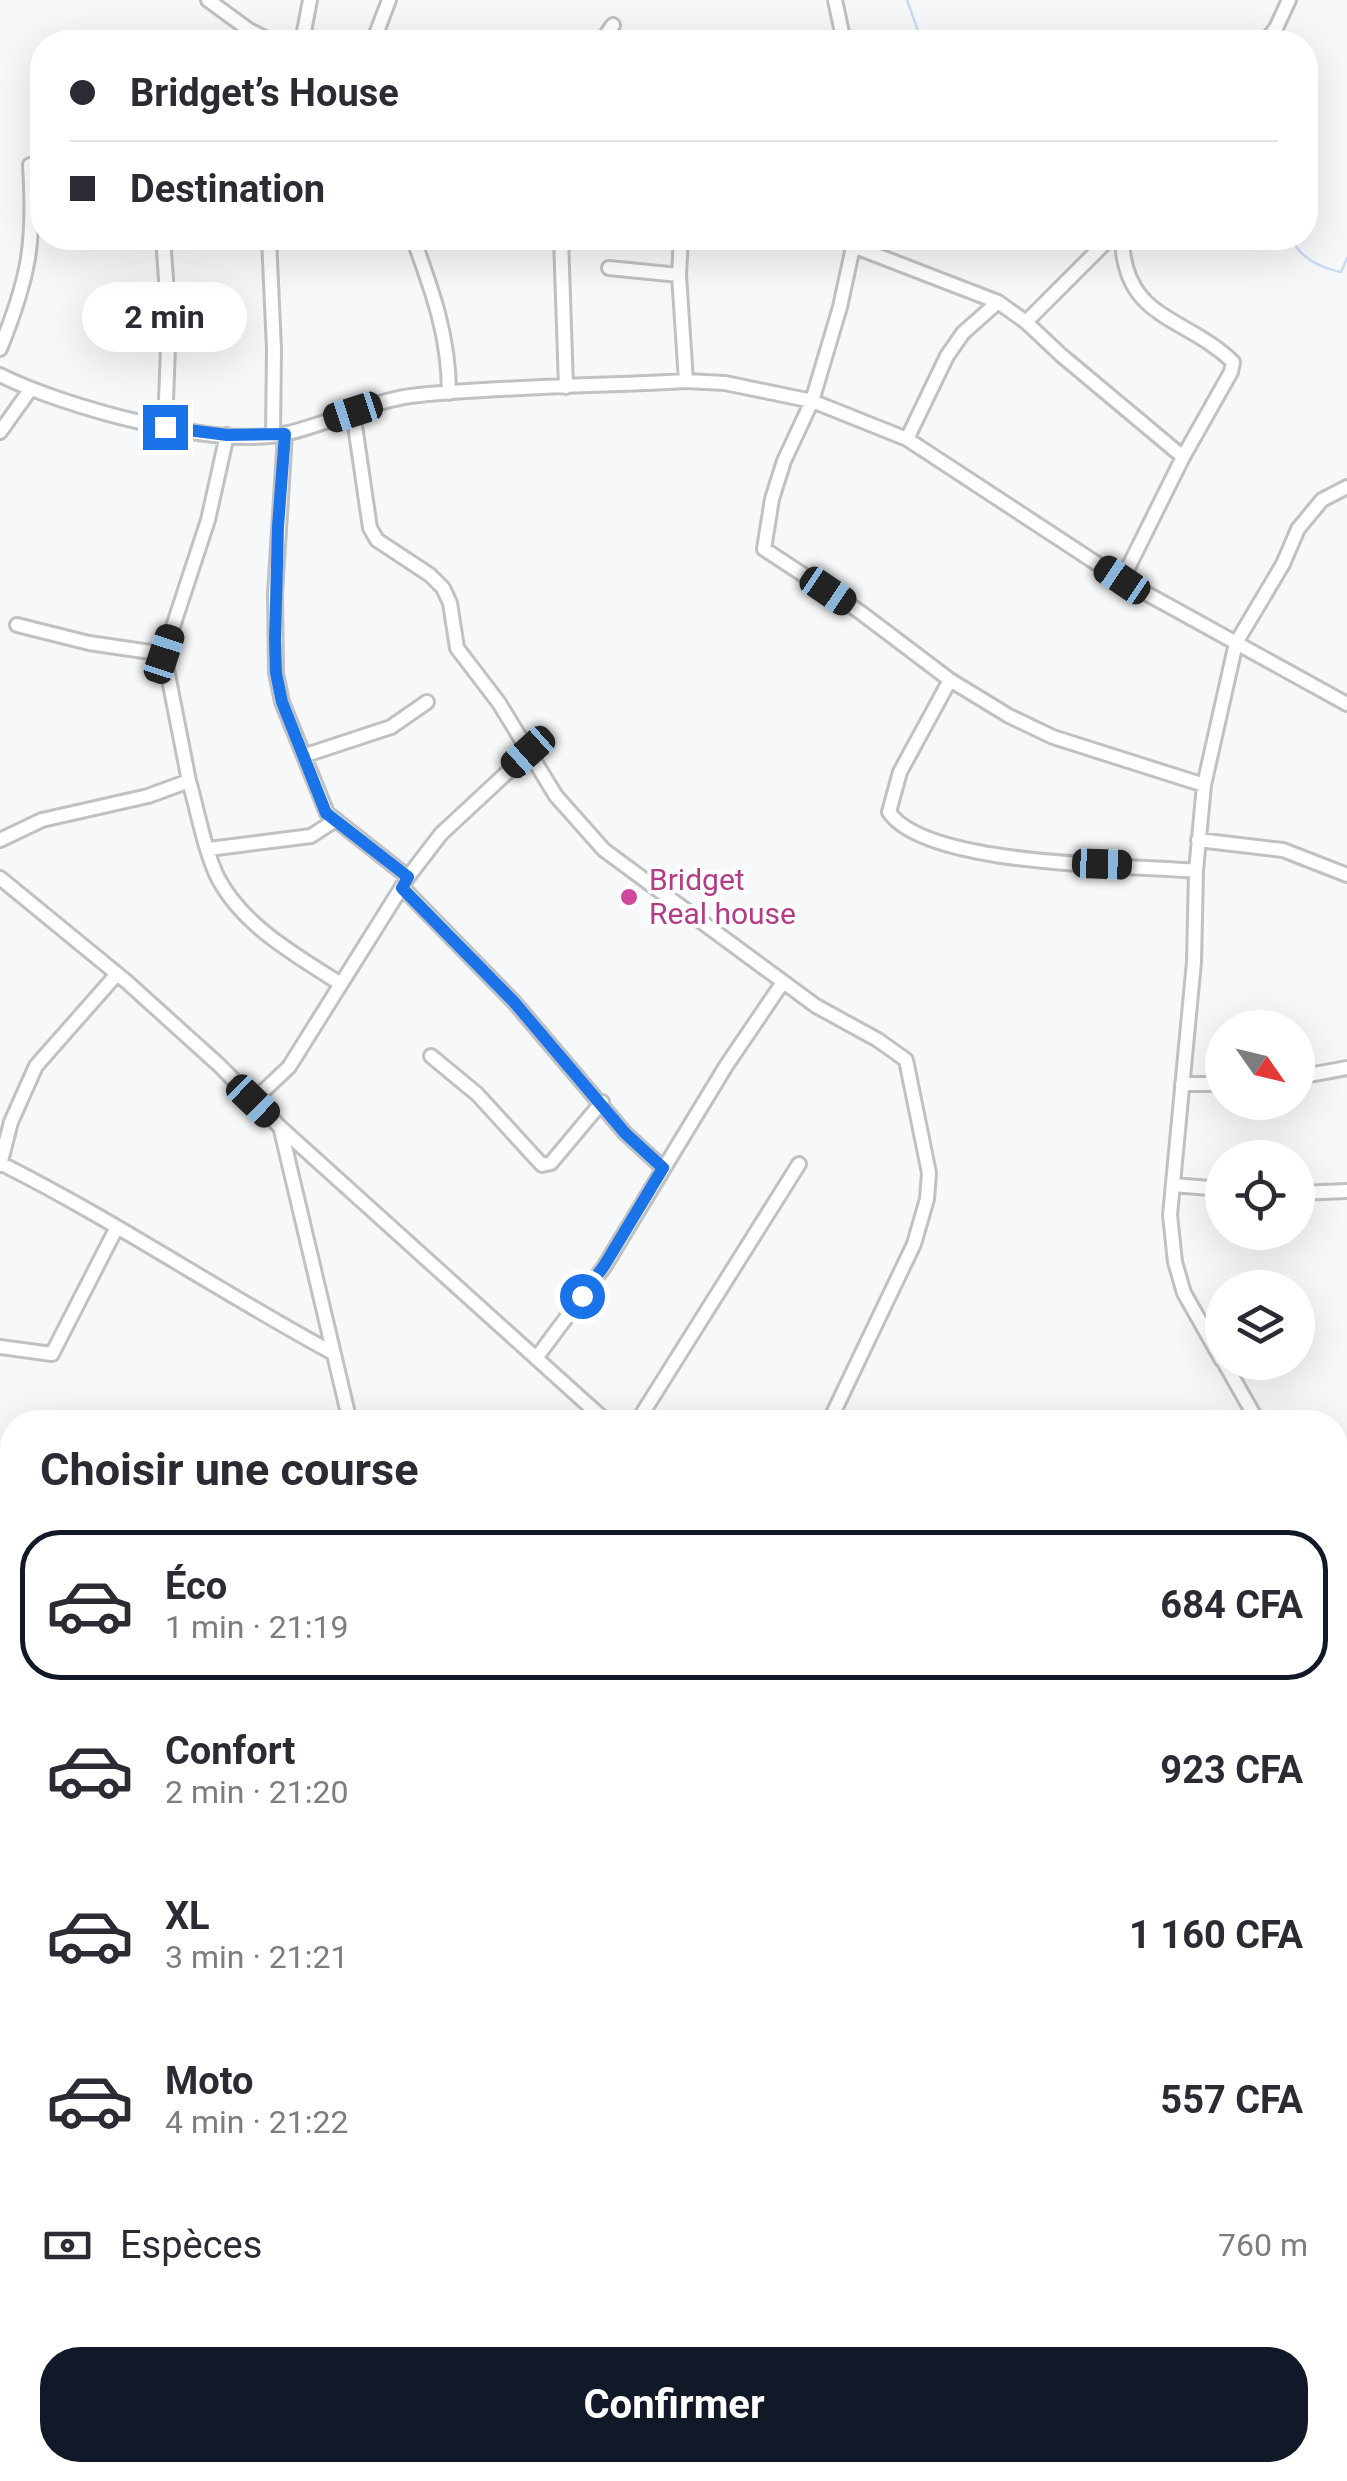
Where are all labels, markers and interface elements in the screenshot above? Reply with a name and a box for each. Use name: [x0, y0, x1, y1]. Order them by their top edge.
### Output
text: Bridget’s House: [130, 71, 399, 115]
text: Destination: [130, 167, 325, 211]
callout: 2 min: [82, 282, 248, 352]
text: 2 min: [124, 298, 205, 336]
car: [320, 388, 386, 436]
route end: [143, 405, 188, 450]
car: [1089, 551, 1155, 609]
car: [795, 562, 861, 620]
car: [140, 621, 188, 687]
car: [496, 721, 560, 783]
car: [1071, 848, 1133, 880]
place label: Bridget Real house: [649, 862, 796, 931]
marker: Bridget Real house: [618, 886, 640, 908]
north arrow: [1205, 1010, 1315, 1120]
map controls: [1205, 1010, 1315, 1380]
car: [221, 1069, 285, 1133]
button: locate: [1205, 1140, 1315, 1250]
button: layers: [1205, 1270, 1315, 1380]
route start: [560, 1274, 605, 1319]
text: Choisir une course: [40, 1443, 419, 1496]
icon: car: [45, 1560, 135, 1650]
text: Éco: [165, 1564, 227, 1608]
text: 684 CFA: [1160, 1583, 1303, 1627]
text: 1 min · 21:19: [165, 1608, 348, 1646]
icon: car: [45, 1725, 135, 1815]
text: Confort: [165, 1729, 295, 1773]
text: 923 CFA: [1160, 1748, 1303, 1792]
text: 2 min · 21:20: [165, 1773, 348, 1811]
icon: car: [45, 1890, 135, 1980]
text: XL: [165, 1894, 210, 1938]
text: 1 160 CFA: [1129, 1913, 1303, 1957]
text: 3 min · 21:21: [165, 1938, 348, 1976]
icon: car: [45, 2055, 135, 2145]
text: Moto: [165, 2059, 254, 2103]
text: 557 CFA: [1160, 2078, 1303, 2122]
text: 4 min · 21:22: [165, 2103, 348, 2141]
icon: cash: [40, 2218, 95, 2273]
text: Espèces: [120, 2223, 262, 2267]
text: 760 m: [1218, 2226, 1308, 2264]
button: Confirmer: [40, 2347, 1308, 2462]

